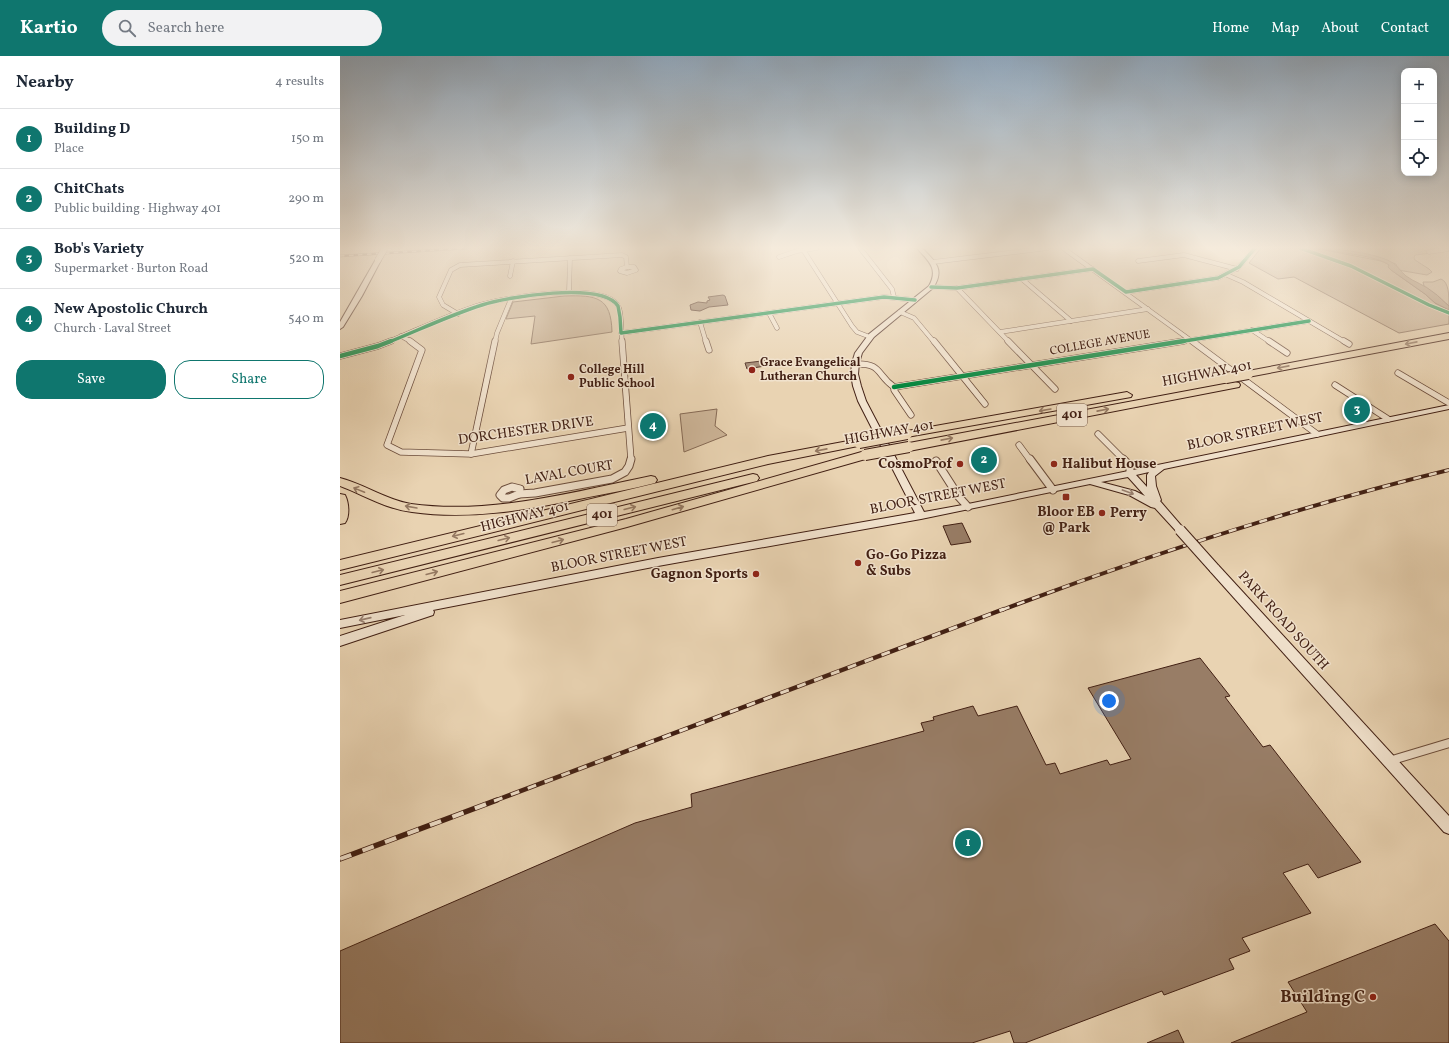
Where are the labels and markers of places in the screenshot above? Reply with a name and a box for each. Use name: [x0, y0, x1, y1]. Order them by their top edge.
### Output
place label: Grace Evangelical Lutheran Church: [760, 355, 861, 385]
place label: College Hill Public School: [579, 362, 655, 392]
marker: Grace Evangelical Lutheran Church: [747, 365, 757, 375]
marker: College Hill Public School: [566, 372, 576, 382]
pin: 3: [1344, 395, 1370, 425]
pin: 4: [640, 411, 666, 441]
pin: 2: [971, 445, 997, 475]
place label: CosmoProf: [878, 455, 953, 474]
place label: Halibut House: [1062, 455, 1156, 474]
marker: CosmoProf: [955, 459, 965, 469]
marker: Halibut House: [1049, 459, 1059, 469]
marker: Bloor EB @ Park: [1061, 492, 1071, 502]
place label: Bloor EB @ Park: [1037, 503, 1095, 538]
place label: Perry: [1110, 504, 1147, 523]
marker: Perry: [1097, 508, 1107, 518]
place label: Go-Go Pizza & Subs: [866, 546, 947, 581]
marker: Go-Go Pizza & Subs: [853, 558, 863, 568]
place label: Gagnon Sports: [651, 565, 748, 584]
marker: Gagnon Sports: [751, 569, 761, 579]
pin: 1: [955, 828, 981, 858]
place label: Building C: [1280, 986, 1365, 1009]
marker: Building C: [1368, 992, 1378, 1002]

